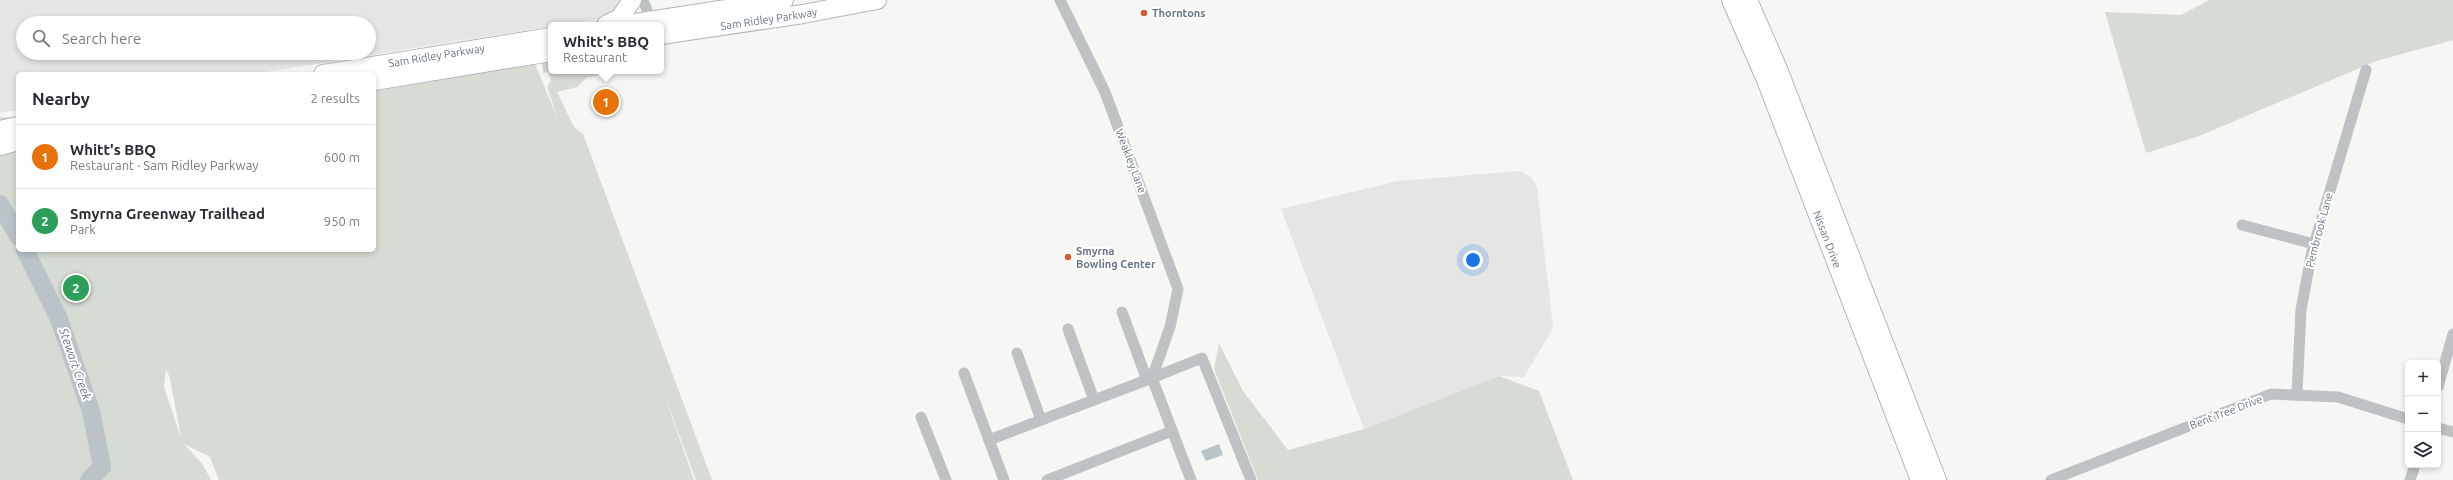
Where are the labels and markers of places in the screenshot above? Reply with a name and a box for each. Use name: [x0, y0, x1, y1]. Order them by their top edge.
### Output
place label: Thorntons: [1152, 7, 1205, 19]
marker: Thorntons: [1139, 8, 1149, 18]
pin: 1: [593, 87, 619, 117]
place label: Smyrna Bowling Center: [1076, 245, 1156, 270]
marker: Smyrna Bowling Center: [1063, 252, 1073, 262]
pin: 2: [63, 273, 89, 303]

